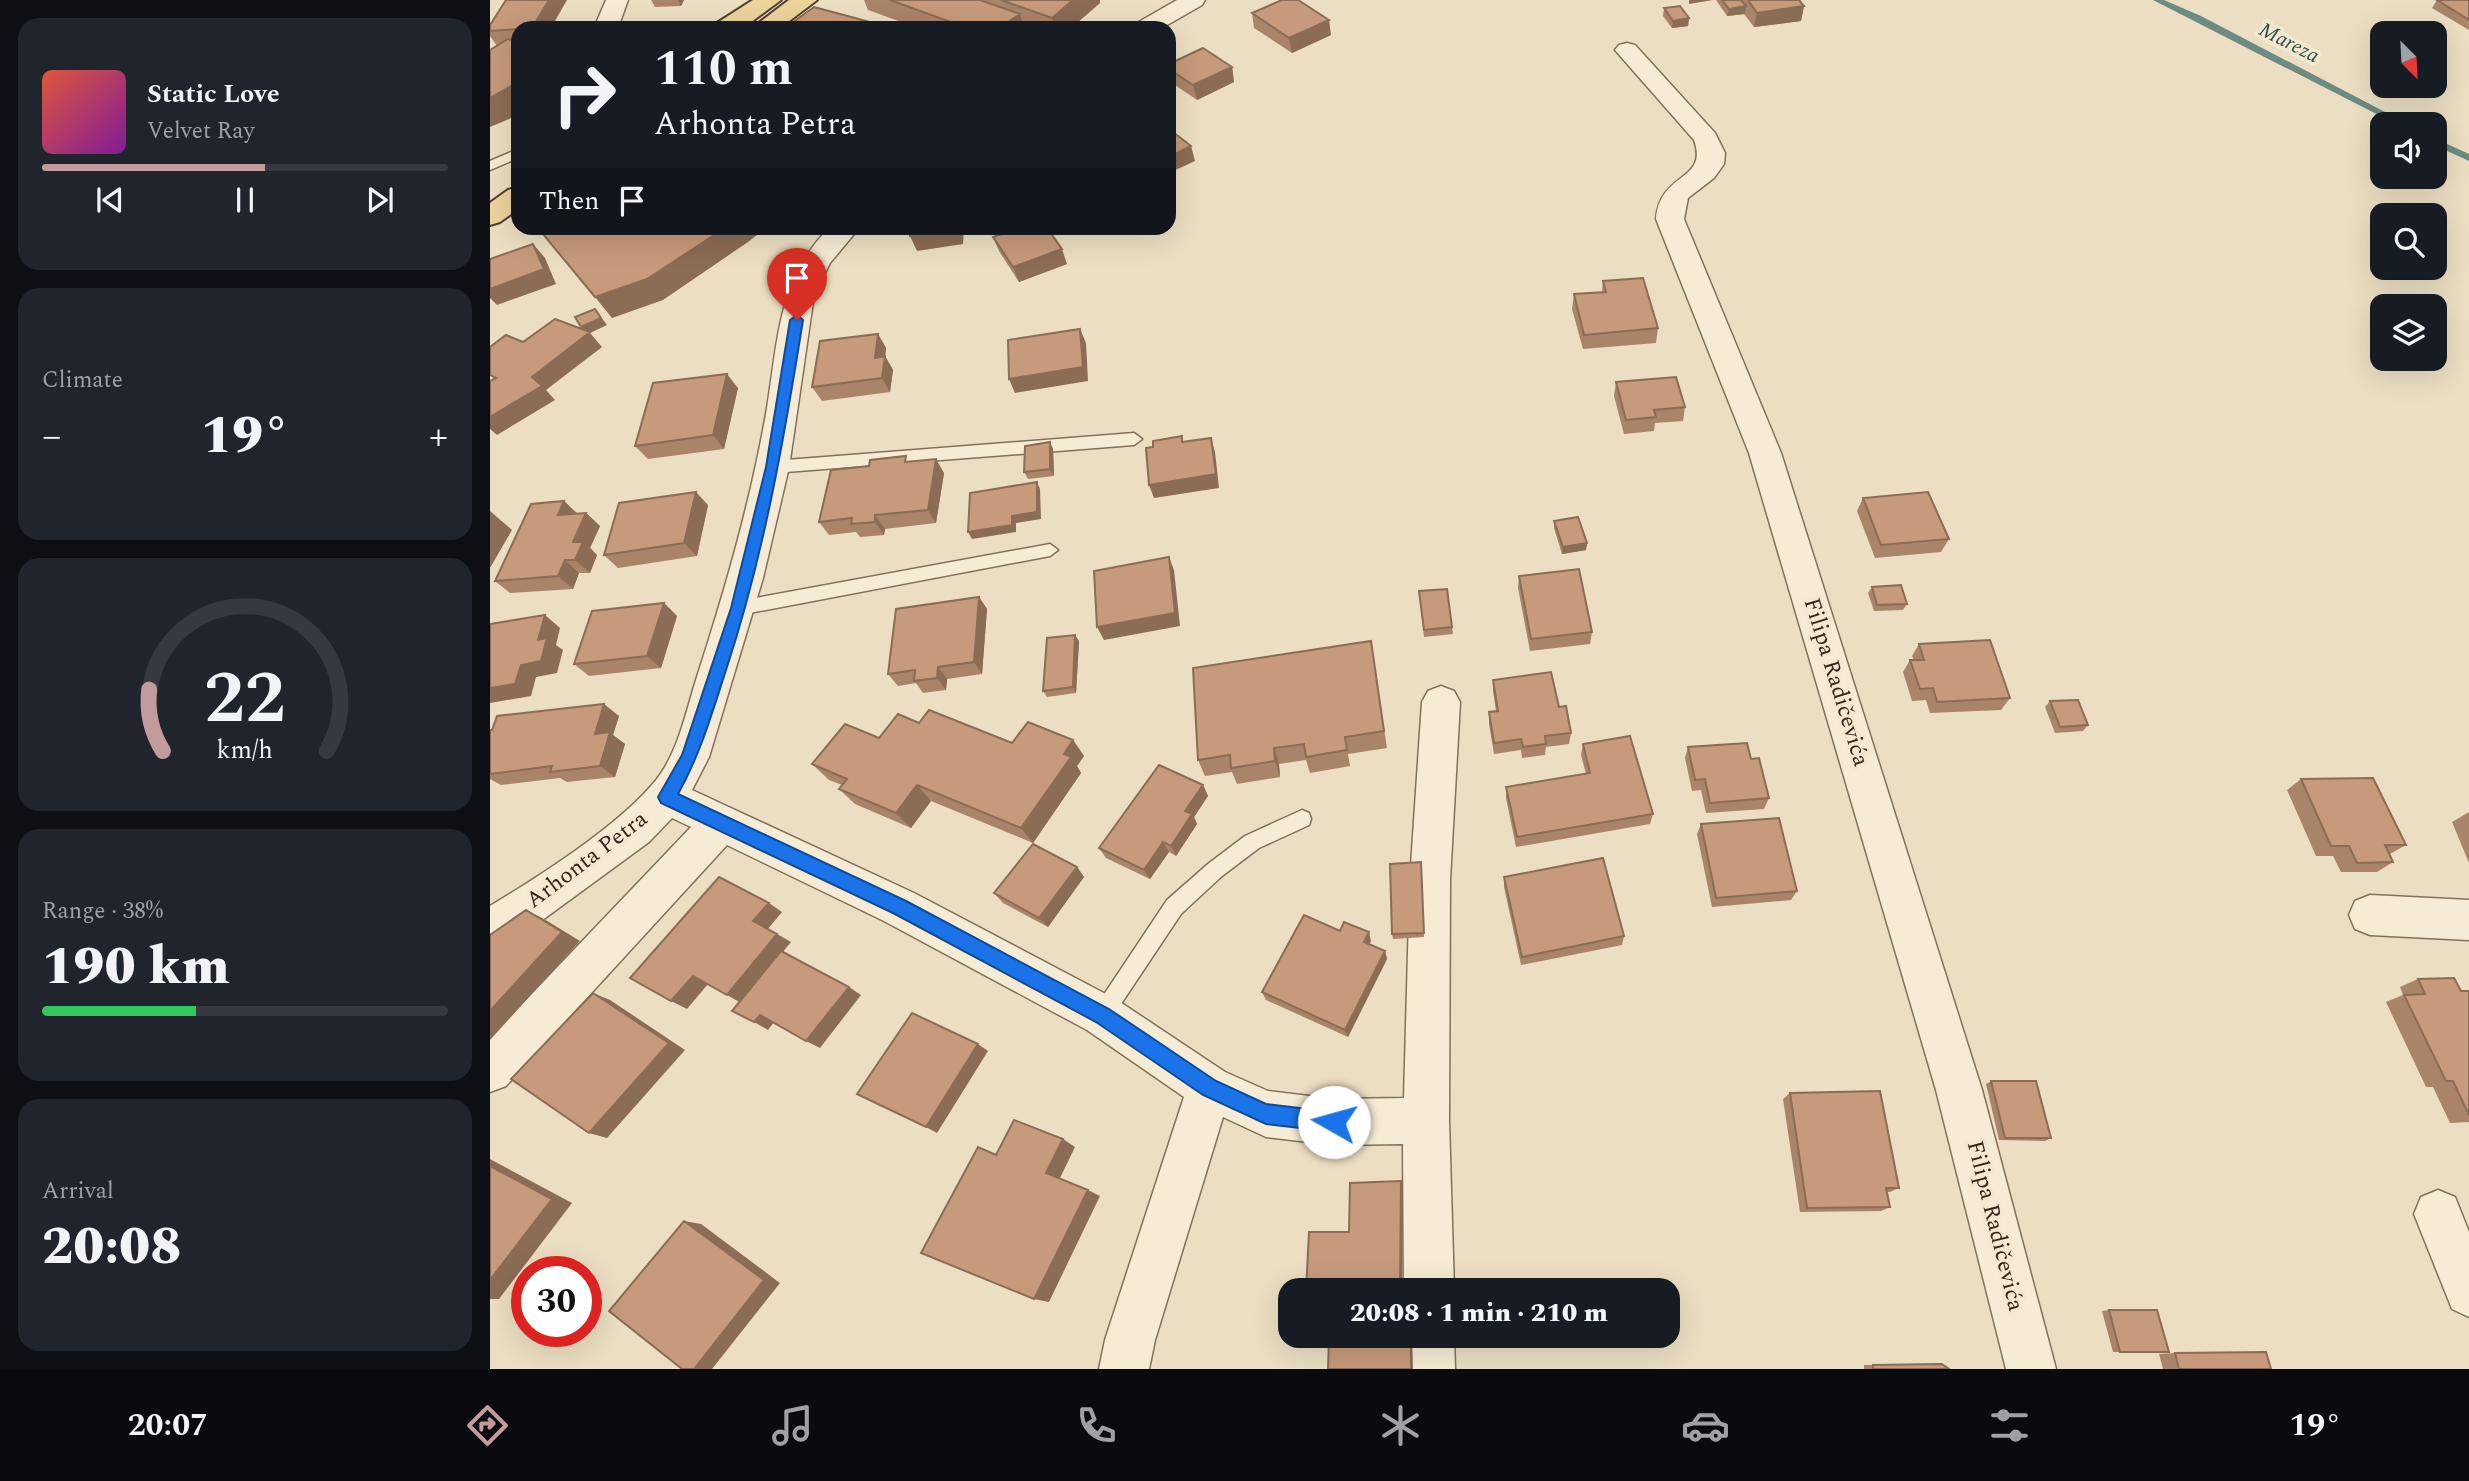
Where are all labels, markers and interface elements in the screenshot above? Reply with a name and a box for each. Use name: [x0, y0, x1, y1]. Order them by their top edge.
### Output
water label: Mareza: [2253, 14, 2325, 72]
north arrow: [2370, 21, 2446, 98]
map controls: [2370, 21, 2447, 371]
text: 110 m: [654, 32, 793, 107]
icon: right: [539, 49, 630, 140]
text: Static Love: [147, 74, 280, 114]
text: Arhonta Petra: [654, 100, 856, 149]
button: sound: [2370, 112, 2447, 189]
text: Velvet Ray: [147, 114, 254, 149]
icon: previous: [91, 181, 129, 219]
icon: pause: [226, 181, 264, 219]
icon: next: [361, 181, 399, 219]
text: Then: [539, 181, 599, 221]
icon: arrive: [613, 182, 651, 220]
button: search: [2370, 203, 2447, 280]
pin: [767, 248, 827, 320]
icon: arrive: [778, 259, 816, 297]
button: layers: [2370, 294, 2447, 371]
text: Climate: [42, 363, 123, 398]
text: 19°: [201, 397, 289, 476]
text: −: [42, 408, 61, 466]
text: +: [429, 408, 448, 466]
street label: Filipa Radičevića: [1794, 593, 1878, 771]
text: 22: [204, 644, 286, 755]
text: km/h: [217, 731, 273, 769]
street label: Arhonta Petra: [519, 802, 655, 918]
text: Range · 38%: [42, 894, 163, 929]
text: 190 km: [42, 928, 230, 1007]
position arrow: [1297, 1085, 1371, 1159]
street label: Filipa Radičevića: [1957, 1137, 2033, 1315]
text: Arrival: [42, 1174, 114, 1209]
text: 20:08: [42, 1208, 181, 1287]
speed limit sign: 30: [511, 1256, 602, 1347]
text: 20:08 · 1 min · 210 m: [1350, 1293, 1608, 1333]
text: 20:07: [128, 1401, 208, 1450]
icon: directions: [463, 1401, 512, 1450]
icon: music: [768, 1401, 817, 1450]
icon: phone: [1072, 1401, 1121, 1450]
icon: climate: [1376, 1401, 1425, 1450]
icon: car: [1681, 1401, 1730, 1450]
icon: filters: [1985, 1401, 2034, 1450]
text: 19°: [2289, 1401, 2341, 1450]

